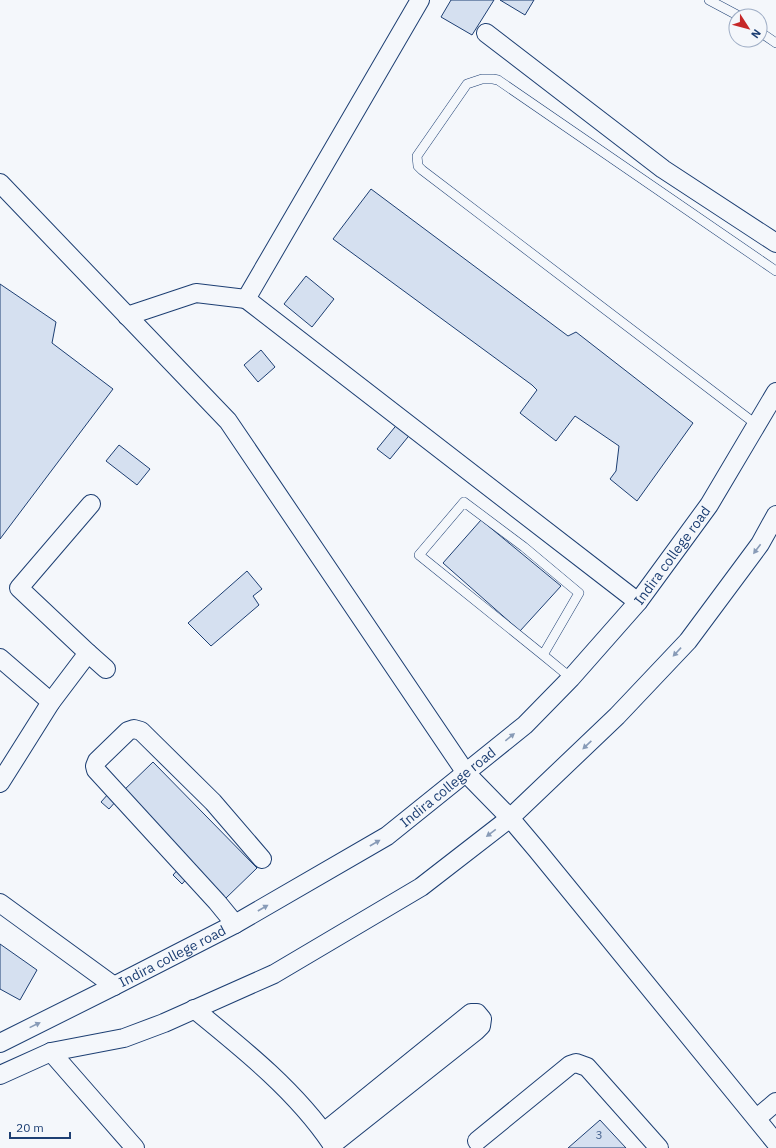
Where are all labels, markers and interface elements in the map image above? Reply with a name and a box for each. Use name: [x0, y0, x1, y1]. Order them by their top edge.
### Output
north arrow: [728, 8, 768, 48]
text: N: [748, 27, 764, 41]
street label: Indira college road: [630, 502, 714, 608]
one-way arrow: [753, 544, 761, 554]
one-way arrow: [673, 647, 682, 657]
one-way arrow: [505, 733, 516, 741]
one-way arrow: [582, 740, 591, 749]
street label: Indira college road: [396, 743, 499, 831]
one-way arrow: [485, 828, 496, 837]
one-way arrow: [369, 839, 381, 846]
one-way arrow: [257, 905, 268, 912]
street label: Indira college road: [116, 921, 229, 991]
one-way arrow: [29, 1022, 41, 1028]
scale bar: [10, 1114, 70, 1140]
text: 20 m: [16, 1120, 44, 1135]
house number: 3: [595, 1127, 603, 1142]

